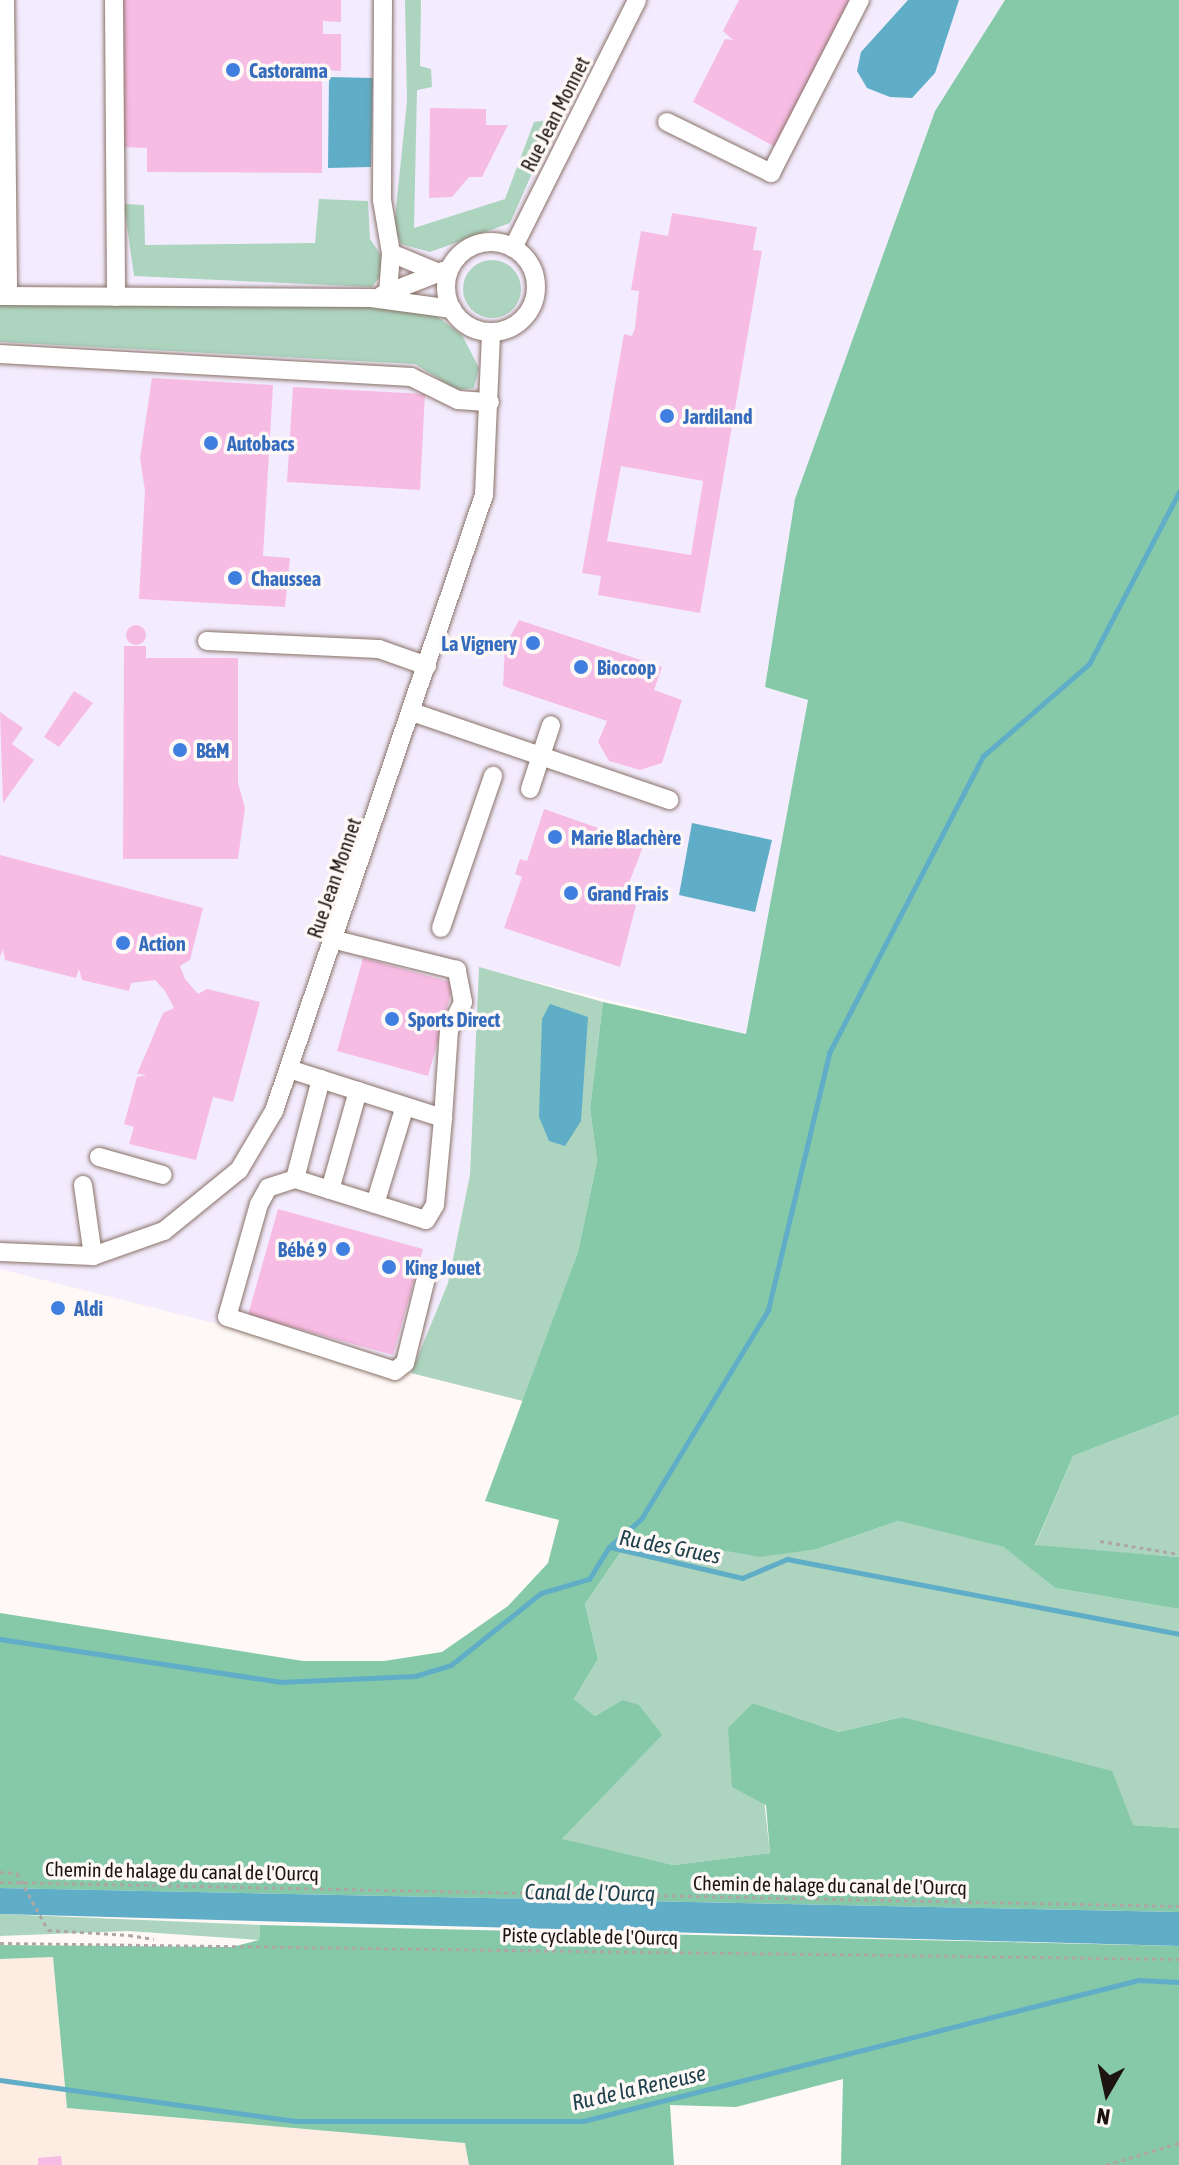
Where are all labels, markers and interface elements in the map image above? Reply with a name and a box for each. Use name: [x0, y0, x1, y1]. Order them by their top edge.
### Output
street label: Rue Jean Monnet: [516, 53, 594, 175]
place label: Castorama: [249, 58, 328, 82]
marker: Castorama: [224, 61, 242, 79]
place label: Jardiland: [683, 404, 752, 428]
marker: Jardiland: [658, 407, 676, 425]
place label: Autobacs: [227, 431, 295, 455]
marker: Autobacs: [202, 434, 220, 452]
place label: Chaussea: [251, 566, 321, 590]
marker: Chaussea: [226, 569, 244, 587]
place label: La Vignery: [441, 631, 517, 655]
marker: La Vignery: [524, 634, 542, 652]
place label: Biocoop: [597, 655, 656, 679]
marker: Biocoop: [572, 658, 590, 676]
place label: B&M: [196, 738, 229, 762]
marker: B&M: [171, 741, 189, 759]
street label: Rue Jean Monnet: [302, 815, 366, 941]
place label: Marie Blachère: [571, 825, 681, 849]
marker: Marie Blachère: [546, 828, 564, 846]
place label: Grand Frais: [587, 881, 668, 905]
marker: Grand Frais: [562, 884, 580, 902]
place label: Action: [139, 931, 186, 955]
marker: Action: [114, 934, 132, 952]
place label: Sports Direct: [408, 1007, 500, 1031]
marker: Sports Direct: [383, 1010, 401, 1028]
place label: Bébé 9: [278, 1237, 327, 1261]
marker: Bébé 9: [334, 1240, 352, 1258]
place label: King Jouet: [405, 1255, 481, 1279]
marker: King Jouet: [380, 1258, 398, 1276]
place label: Aldi: [74, 1296, 103, 1320]
marker: Aldi: [49, 1299, 67, 1317]
water label: Ru des Grues: [617, 1524, 723, 1570]
street label: Chemin de halage du canal de l'Ourcq: [45, 1857, 319, 1885]
street label: Chemin de halage du canal de l'Ourcq: [693, 1871, 967, 1899]
water label: Canal de l'Ourcq: [524, 1879, 656, 1907]
street label: Piste cyclable de l'Ourcq: [502, 1922, 678, 1950]
north arrow: [1067, 2053, 1147, 2133]
water label: Ru de la Reneuse: [569, 2060, 709, 2116]
text: N: [1095, 2103, 1112, 2131]

